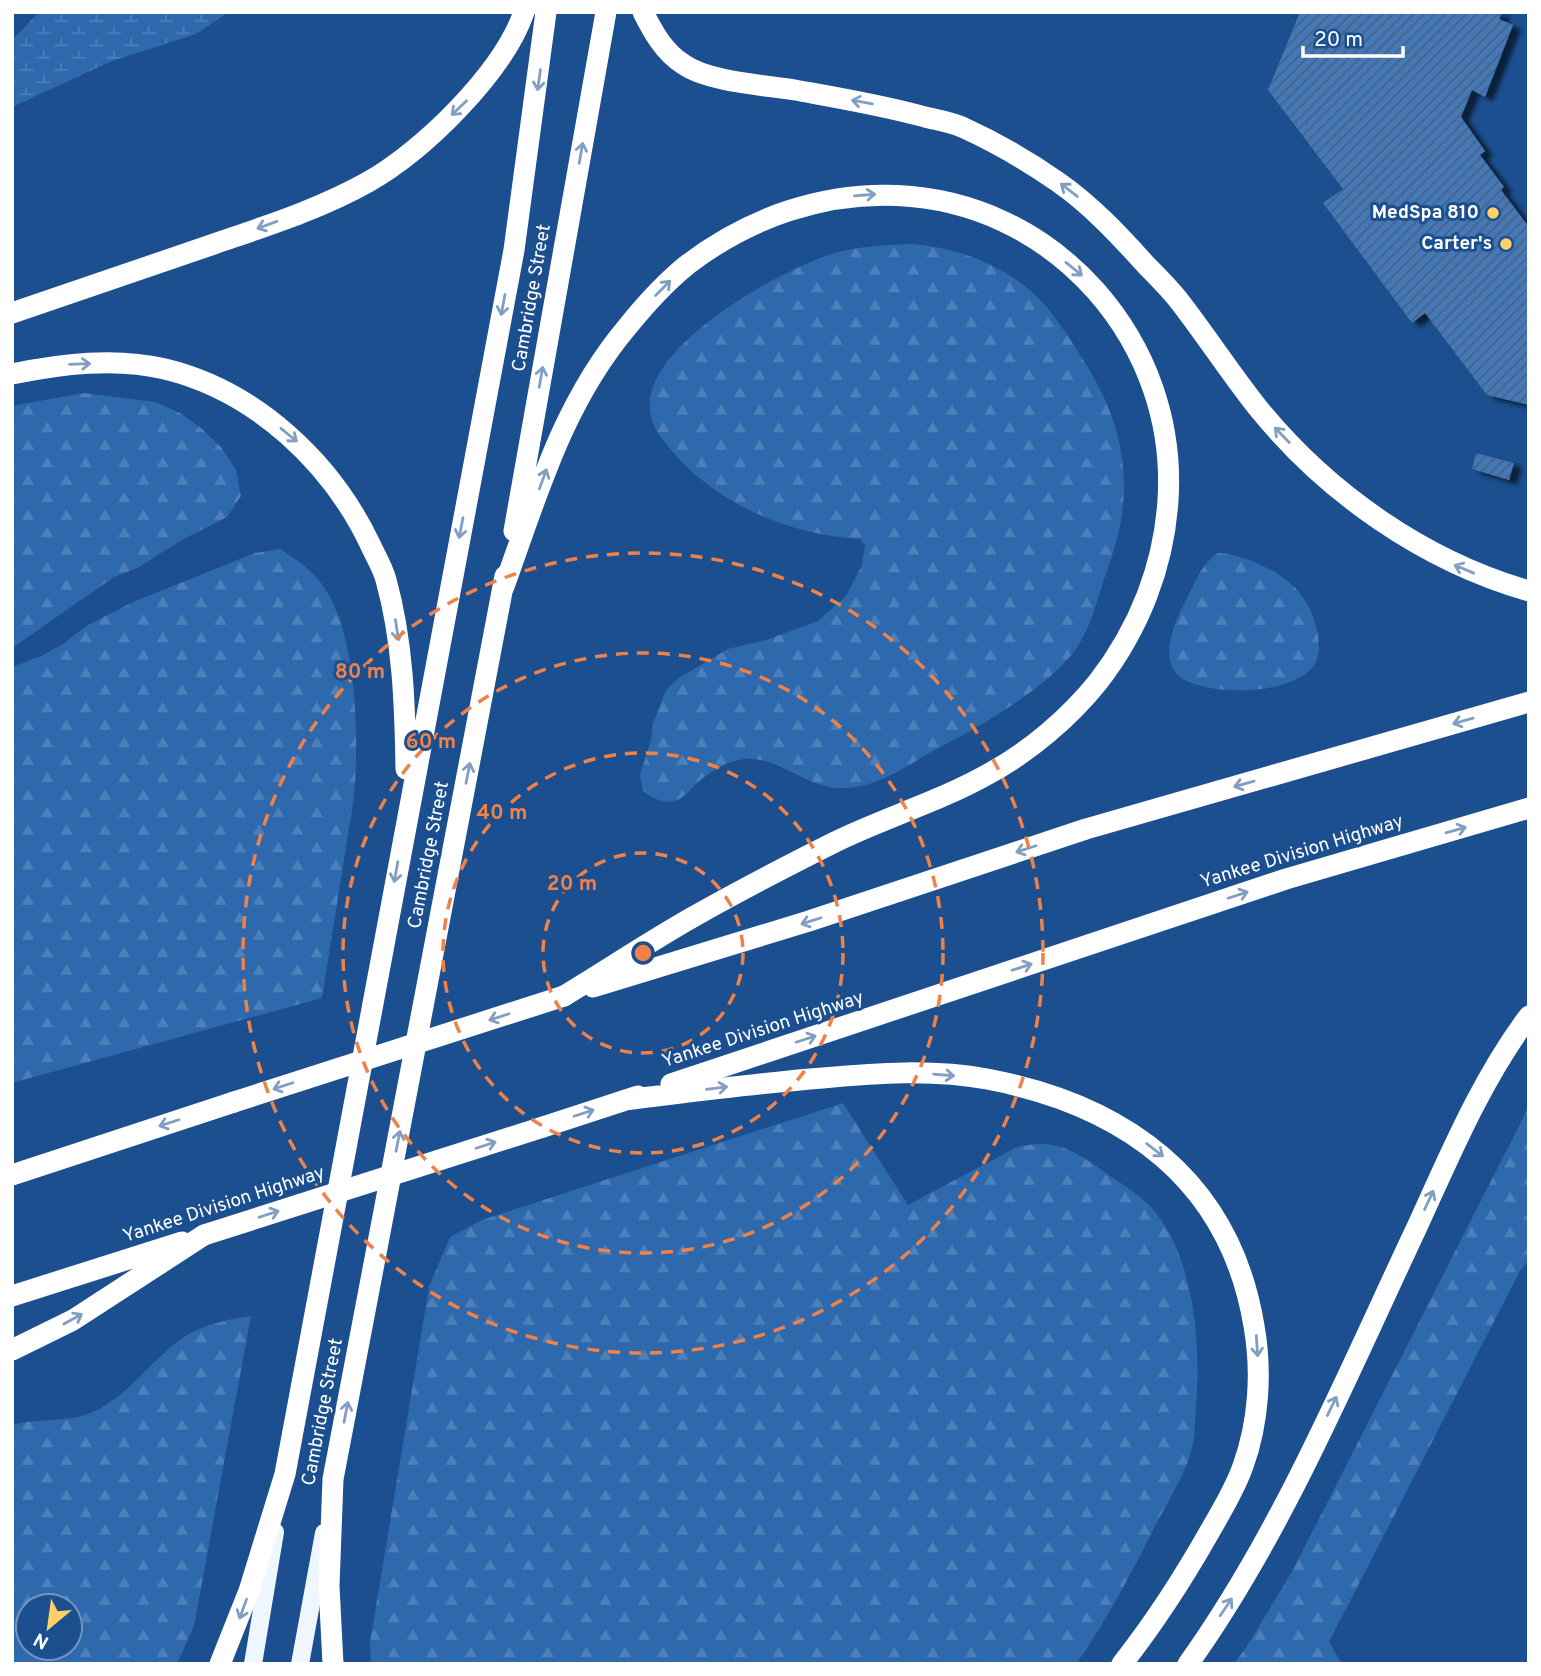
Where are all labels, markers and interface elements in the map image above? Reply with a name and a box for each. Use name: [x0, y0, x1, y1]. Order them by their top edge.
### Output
scale bar: [1303, 14, 1403, 58]
text: 20 m: [1314, 27, 1363, 54]
one-way arrow: [532, 68, 545, 91]
one-way arrow: [851, 95, 874, 108]
one-way arrow: [451, 100, 468, 117]
one-way arrow: [575, 142, 588, 165]
one-way arrow: [1060, 183, 1078, 198]
one-way arrow: [853, 188, 876, 201]
place label: MedSpa 810: [1372, 201, 1479, 225]
marker: MedSpa 810: [1485, 205, 1501, 221]
one-way arrow: [256, 220, 278, 232]
street label: Cambridge Street: [507, 222, 557, 374]
place label: Carter's: [1421, 232, 1492, 256]
marker: Carter's: [1498, 236, 1514, 252]
one-way arrow: [1064, 262, 1082, 277]
one-way arrow: [655, 280, 672, 297]
one-way arrow: [496, 293, 510, 316]
one-way arrow: [68, 357, 91, 371]
one-way arrow: [535, 366, 548, 389]
one-way arrow: [1274, 426, 1291, 443]
one-way arrow: [279, 428, 297, 443]
one-way arrow: [538, 468, 550, 490]
one-way arrow: [454, 516, 467, 539]
one-way arrow: [1454, 561, 1476, 574]
one-way arrow: [391, 618, 404, 641]
text: 80 m: [335, 659, 385, 686]
one-way arrow: [1452, 715, 1475, 728]
text: 60 m: [406, 729, 456, 756]
one-way arrow: [462, 762, 475, 785]
one-way arrow: [1234, 778, 1256, 791]
street label: Cambridge Street: [403, 779, 455, 931]
text: 40 m: [477, 800, 527, 827]
street label: Yankee Division Highway: [1198, 810, 1406, 894]
one-way arrow: [1444, 822, 1466, 835]
one-way arrow: [1016, 844, 1038, 856]
one-way arrow: [388, 860, 402, 883]
text: 20 m: [547, 871, 597, 898]
one-way arrow: [1226, 888, 1248, 900]
one-way arrow: [800, 915, 822, 928]
centre of rings: [631, 941, 655, 965]
one-way arrow: [1010, 960, 1032, 972]
street label: Yankee Division Highway: [659, 986, 867, 1074]
one-way arrow: [489, 1012, 511, 1024]
one-way arrow: [795, 1032, 817, 1045]
one-way arrow: [932, 1069, 955, 1082]
one-way arrow: [272, 1081, 294, 1094]
one-way arrow: [705, 1082, 728, 1095]
one-way arrow: [573, 1106, 595, 1118]
one-way arrow: [158, 1117, 180, 1130]
one-way arrow: [391, 1130, 405, 1153]
one-way arrow: [474, 1138, 496, 1150]
one-way arrow: [1145, 1143, 1163, 1158]
street label: Yankee Division Highway: [120, 1161, 328, 1249]
one-way arrow: [1423, 1190, 1436, 1211]
one-way arrow: [258, 1207, 280, 1220]
one-way arrow: [62, 1312, 83, 1325]
one-way arrow: [1251, 1334, 1264, 1357]
street label: Cambridge Street: [297, 1336, 349, 1488]
one-way arrow: [1325, 1396, 1339, 1417]
one-way arrow: [339, 1401, 353, 1424]
north arrow: [14, 1592, 84, 1662]
one-way arrow: [235, 1597, 248, 1619]
one-way arrow: [1219, 1598, 1233, 1617]
text: N: [30, 1626, 54, 1654]

